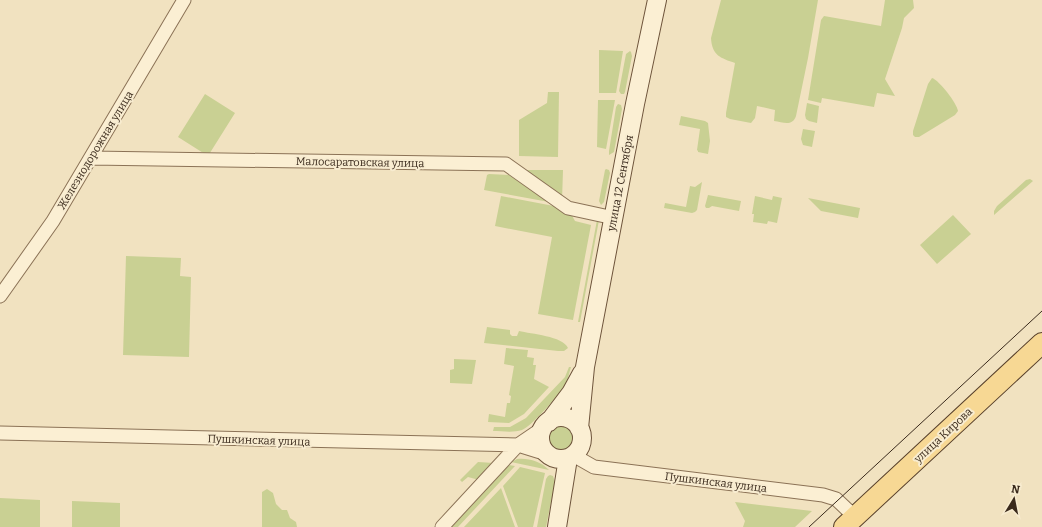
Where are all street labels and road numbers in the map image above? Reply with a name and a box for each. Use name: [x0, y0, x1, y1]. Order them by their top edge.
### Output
street label: Железнодорожная улица: [55, 89, 136, 212]
street label: улица 12 Сентября: [605, 134, 636, 233]
street label: Малосаратовская улица: [296, 155, 424, 170]
street label: улица Кирова: [911, 405, 975, 466]
street label: Пушкинская улица: [207, 432, 311, 449]
street label: Пушкинская улица: [664, 470, 768, 495]

